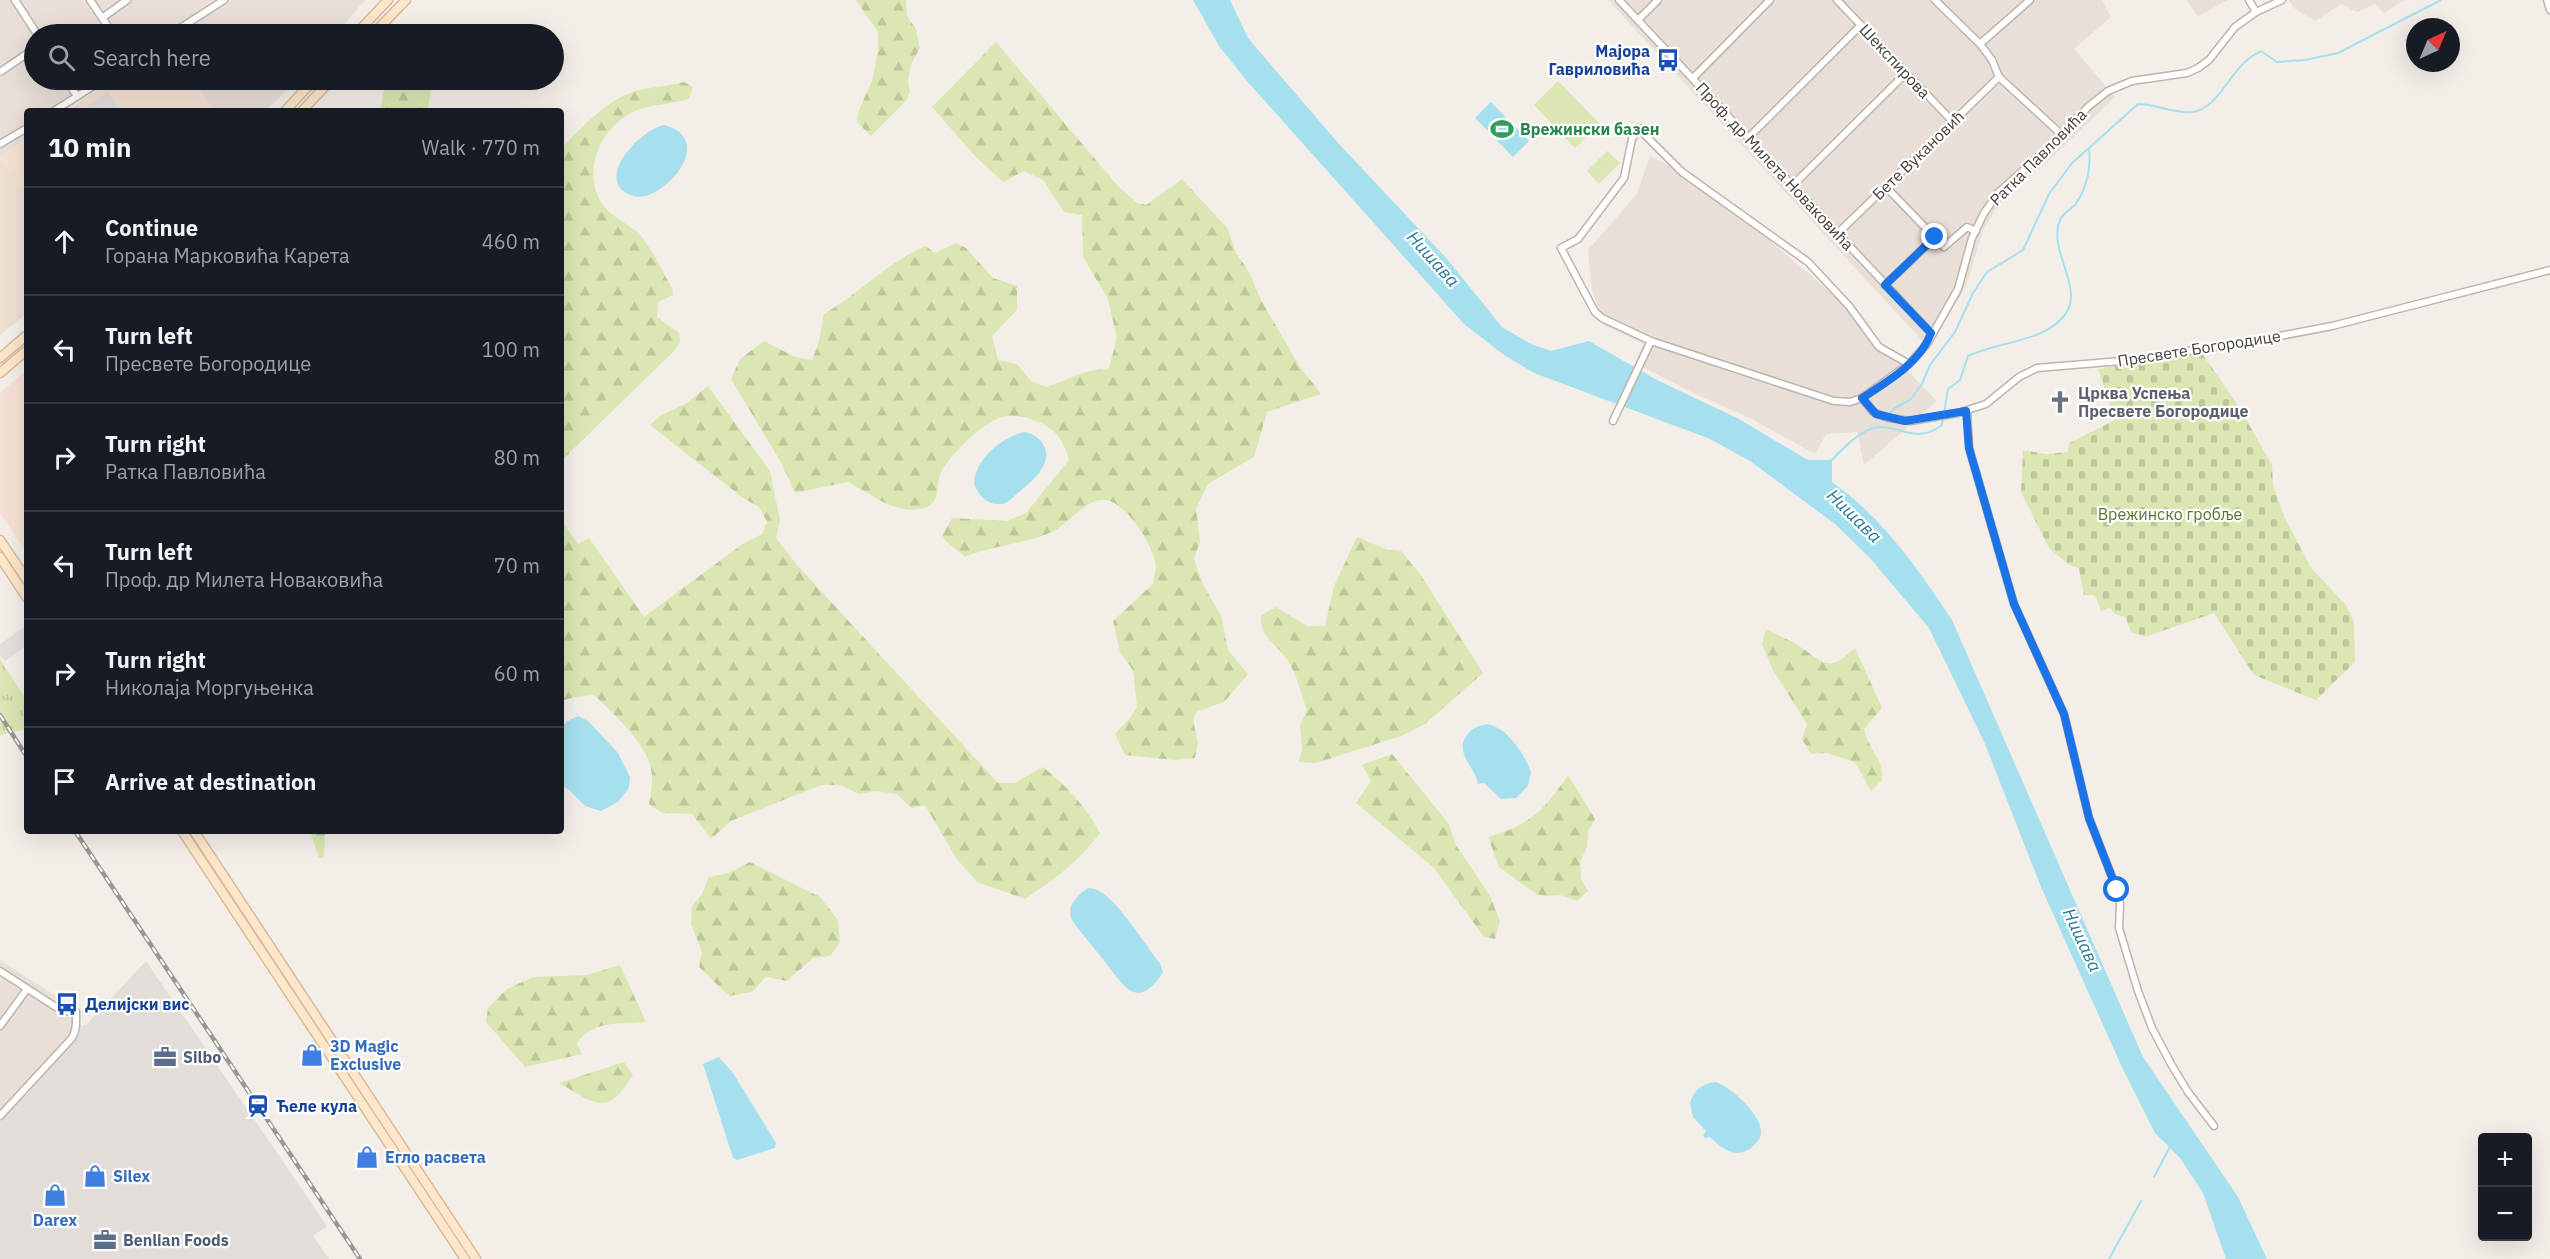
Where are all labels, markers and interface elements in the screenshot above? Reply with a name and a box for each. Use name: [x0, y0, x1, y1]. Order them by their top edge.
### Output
north arrow: [2406, 18, 2460, 72]
street label: Шекспирова: [1855, 19, 1935, 103]
search box: [24, 24, 564, 90]
icon: search: [45, 41, 78, 74]
place label: Мајора Гавриловића: [1549, 41, 1650, 79]
text: Search here: [93, 43, 211, 72]
bus stop icon: Мајора Гавриловића: [1655, 47, 1681, 73]
street label: Проф. др Милета Новаковића: [1692, 78, 1859, 255]
street label: Ратка Павловића: [1985, 104, 2091, 210]
street label: Бете Вукановић: [1868, 106, 1968, 204]
sports icon: Врежински базен: [1489, 116, 1515, 142]
place label: Врежински базен: [1520, 119, 1659, 139]
text: 10 min: [48, 130, 132, 164]
text: Walk · 770 m: [422, 134, 540, 161]
text: Continue: [105, 213, 198, 242]
route end: [1921, 223, 1947, 249]
icon: ahead: [48, 225, 81, 258]
water label: Нишава: [1402, 226, 1465, 292]
text: 460 m: [482, 228, 540, 255]
text: Горана Марковића Карета: [105, 242, 350, 269]
text: Turn left: [105, 321, 193, 350]
street label: Пресвете Богородице: [2116, 325, 2282, 371]
icon: left: [48, 333, 81, 366]
text: 100 m: [482, 336, 540, 363]
text: Пресвете Богородице: [105, 350, 311, 377]
place label: Црква Успења Пресвете Богородице: [2078, 383, 2249, 421]
church icon: Црква Успења Пресвете Богородице: [2047, 389, 2073, 415]
text: Turn right: [105, 429, 206, 458]
icon: right: [48, 441, 81, 474]
text: 80 m: [494, 444, 540, 471]
text: Ратка Павловића: [105, 458, 266, 485]
water label: Нишава: [1822, 484, 1887, 548]
park label: Врежинско гробље: [2098, 504, 2243, 524]
text: Turn left: [105, 537, 193, 566]
icon: left: [48, 549, 81, 582]
text: 70 m: [494, 552, 540, 579]
text: Проф. др Милета Новаковића: [105, 566, 383, 593]
text: Turn right: [105, 645, 206, 674]
icon: right: [48, 657, 81, 690]
text: 60 m: [494, 660, 540, 687]
text: Николаја Моргуњенка: [105, 674, 314, 701]
icon: arrive: [48, 765, 81, 798]
text: Arrive at destination: [105, 767, 316, 796]
route start: [2103, 876, 2129, 902]
water label: Нишава: [2058, 904, 2107, 975]
bus stop icon: Делијски вис: [54, 991, 80, 1017]
place label: Делијски вис: [85, 994, 190, 1014]
place label: 3D Magic Exclusive: [330, 1036, 401, 1074]
shop icon: 3D Magic Exclusive: [299, 1042, 325, 1068]
office icon: Silbo: [152, 1044, 178, 1070]
place label: Silbo: [183, 1047, 221, 1067]
station icon: Ћеле кула: [245, 1093, 271, 1119]
place label: Ћеле кула: [276, 1096, 357, 1116]
map controls: [2478, 1133, 2532, 1241]
button: +: [2478, 1133, 2532, 1187]
shop icon: Егло расвета: [354, 1144, 380, 1170]
place label: Егло расвета: [385, 1147, 486, 1167]
shop icon: Silex: [82, 1163, 108, 1189]
place label: Silex: [113, 1166, 150, 1186]
shop icon: Darex: [42, 1182, 68, 1208]
button: −: [2478, 1187, 2532, 1241]
place label: Darex: [33, 1210, 77, 1230]
office icon: Benlian Foods: [92, 1227, 118, 1253]
place label: Benlian Foods: [123, 1230, 229, 1250]

